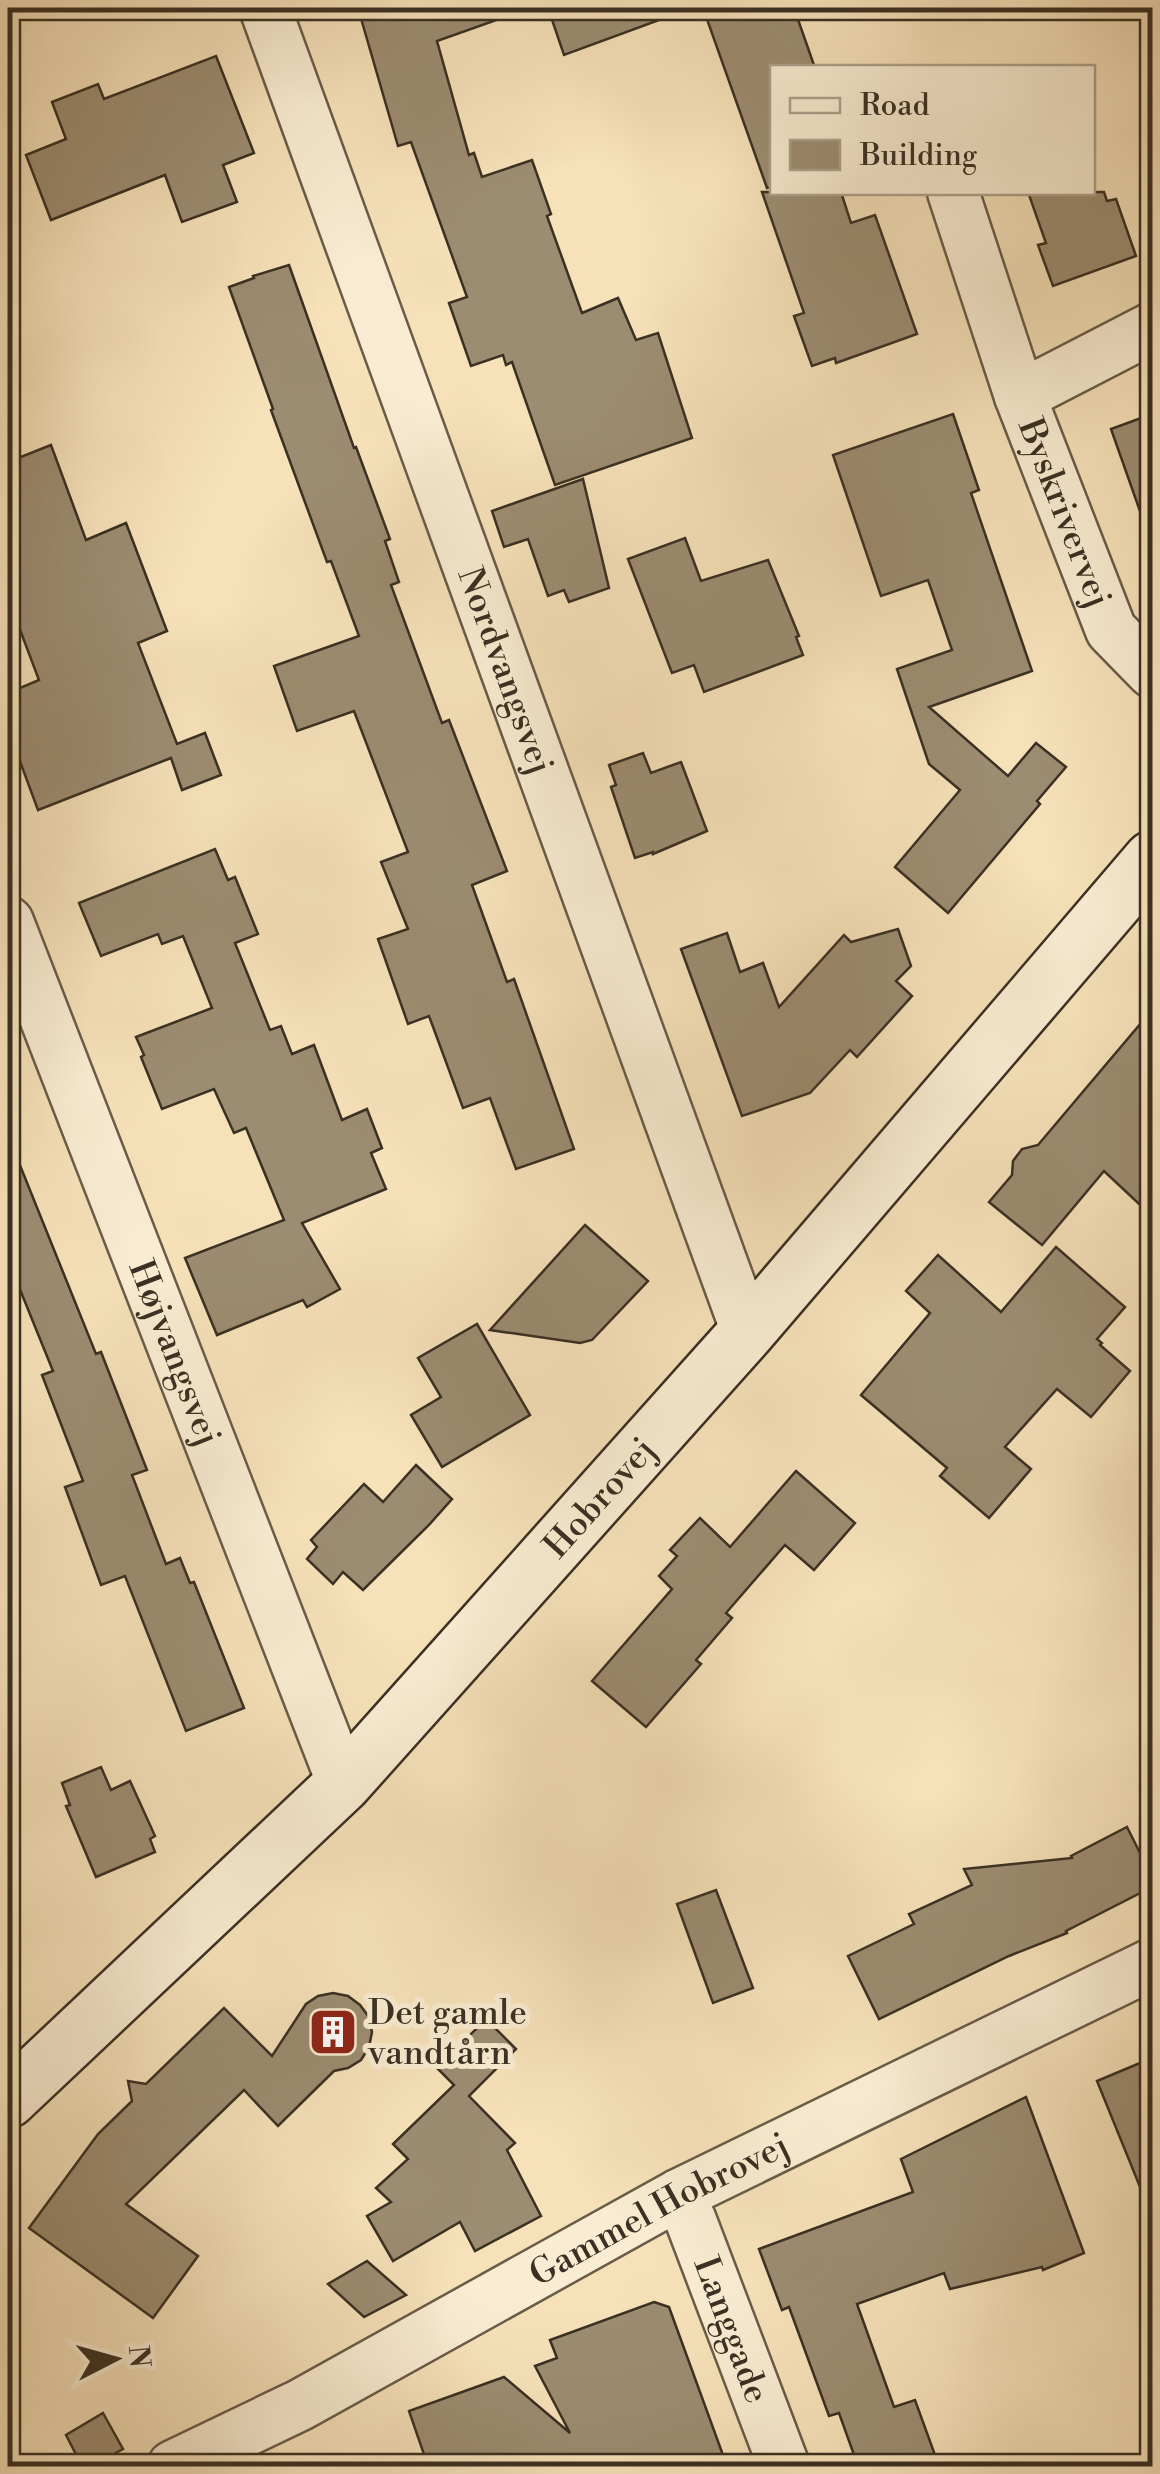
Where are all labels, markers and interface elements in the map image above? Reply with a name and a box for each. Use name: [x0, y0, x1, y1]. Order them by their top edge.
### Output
legend: [770, 65, 1095, 195]
text: Road: [860, 87, 930, 125]
text: Building: [859, 137, 978, 175]
street label: Byskrivervej: [1008, 412, 1120, 614]
street label: Nordvangsvej: [448, 562, 562, 780]
street label: Højvangsvej: [119, 1254, 229, 1452]
street label: Hobrovej: [535, 1429, 666, 1568]
place label: Det gamle vandtårn: [367, 1992, 527, 2075]
building icon: Det gamle vandtårn: [307, 2006, 359, 2058]
street label: Gammel Hobrovej: [522, 2124, 796, 2296]
street label: Langgade: [683, 2251, 778, 2409]
north arrow: [65, 2309, 165, 2409]
text: N: [120, 2344, 157, 2369]

